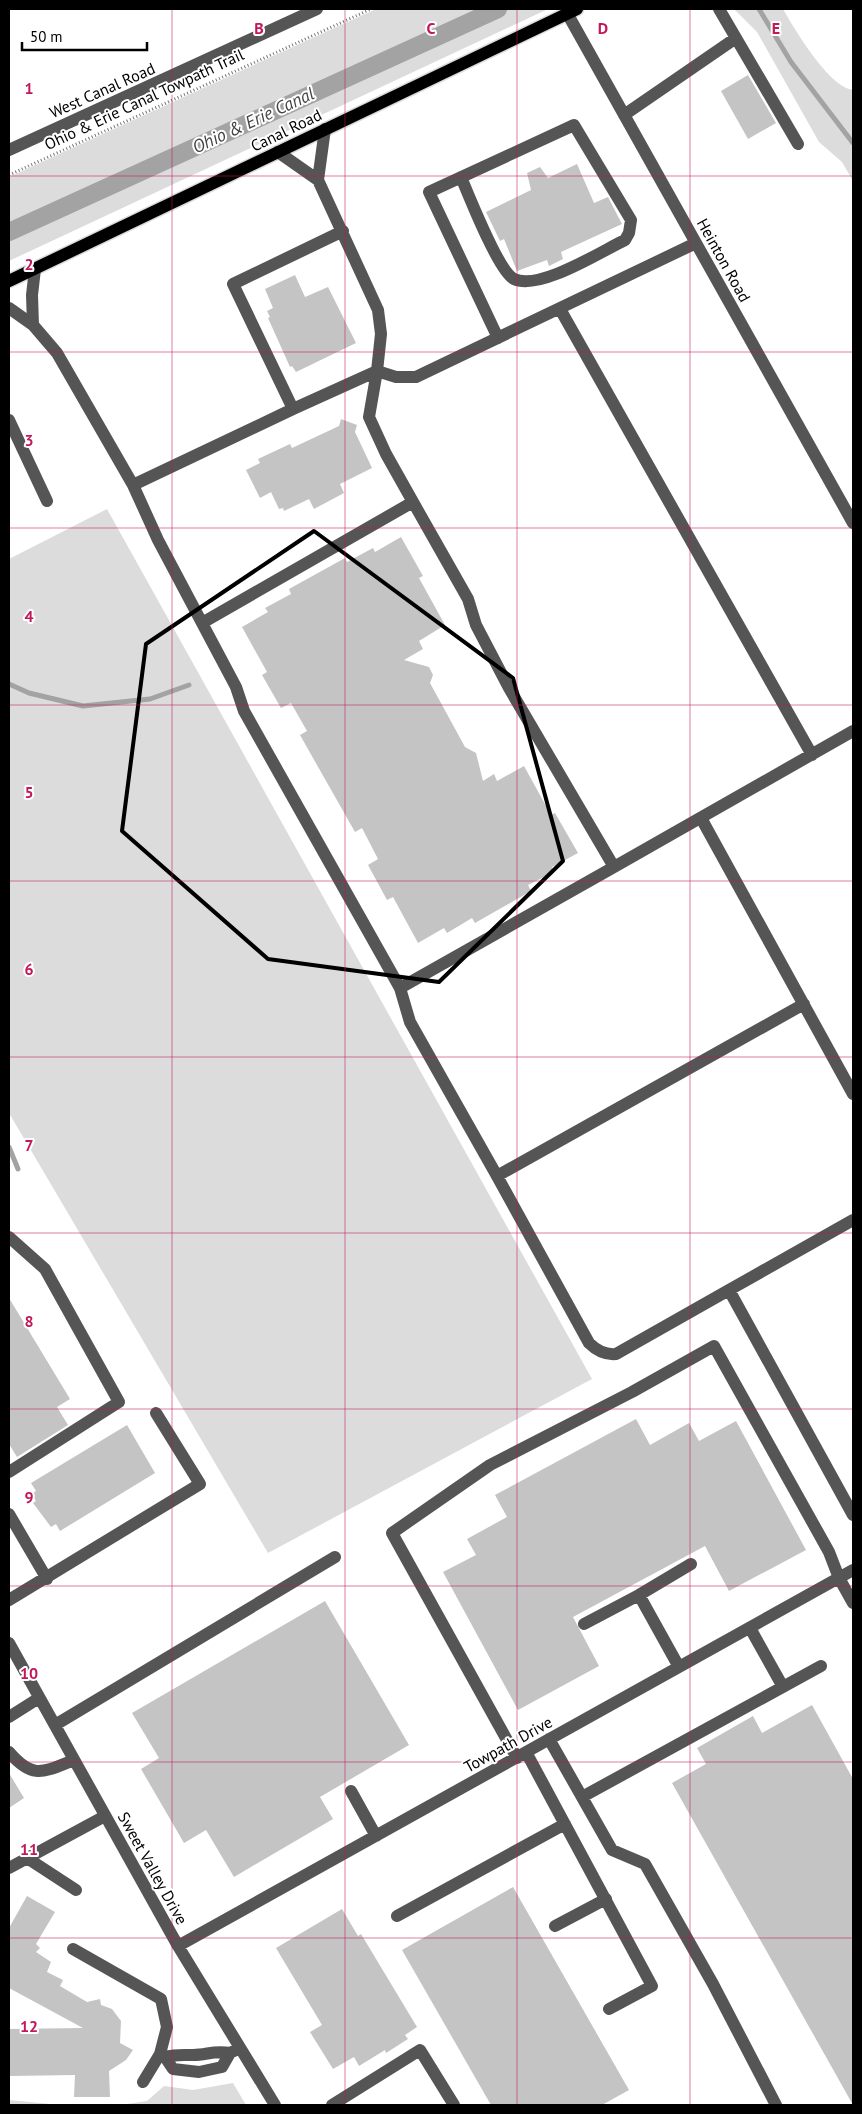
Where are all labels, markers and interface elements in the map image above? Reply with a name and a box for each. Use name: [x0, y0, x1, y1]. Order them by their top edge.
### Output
text: B: [254, 18, 264, 38]
text: C: [427, 18, 436, 38]
text: D: [598, 18, 608, 38]
text: E: [772, 18, 780, 38]
scale bar: [22, 20, 148, 52]
text: 50 m: [30, 27, 63, 46]
street label: Ohio & Erie Canal Towpath Trail: [41, 44, 247, 154]
street label: West Canal Road: [46, 58, 158, 122]
text: 1: [24, 78, 34, 98]
water label: Ohio & Erie Canal: [188, 82, 318, 158]
street label: Canal Road: [247, 104, 325, 156]
street label: Heinton Road: [693, 215, 755, 305]
text: 2: [24, 254, 34, 274]
text: 3: [24, 430, 34, 450]
text: 4: [24, 606, 34, 626]
text: 5: [24, 782, 34, 802]
text: 6: [24, 959, 34, 979]
text: 7: [24, 1135, 34, 1155]
text: 8: [24, 1311, 34, 1331]
text: 9: [24, 1487, 34, 1507]
text: 10: [20, 1663, 38, 1683]
street label: Towpath Drive: [460, 1712, 556, 1776]
street label: Sweet Valley Drive: [114, 1808, 192, 1928]
text: 11: [20, 1839, 38, 1859]
text: 12: [20, 2016, 38, 2036]

